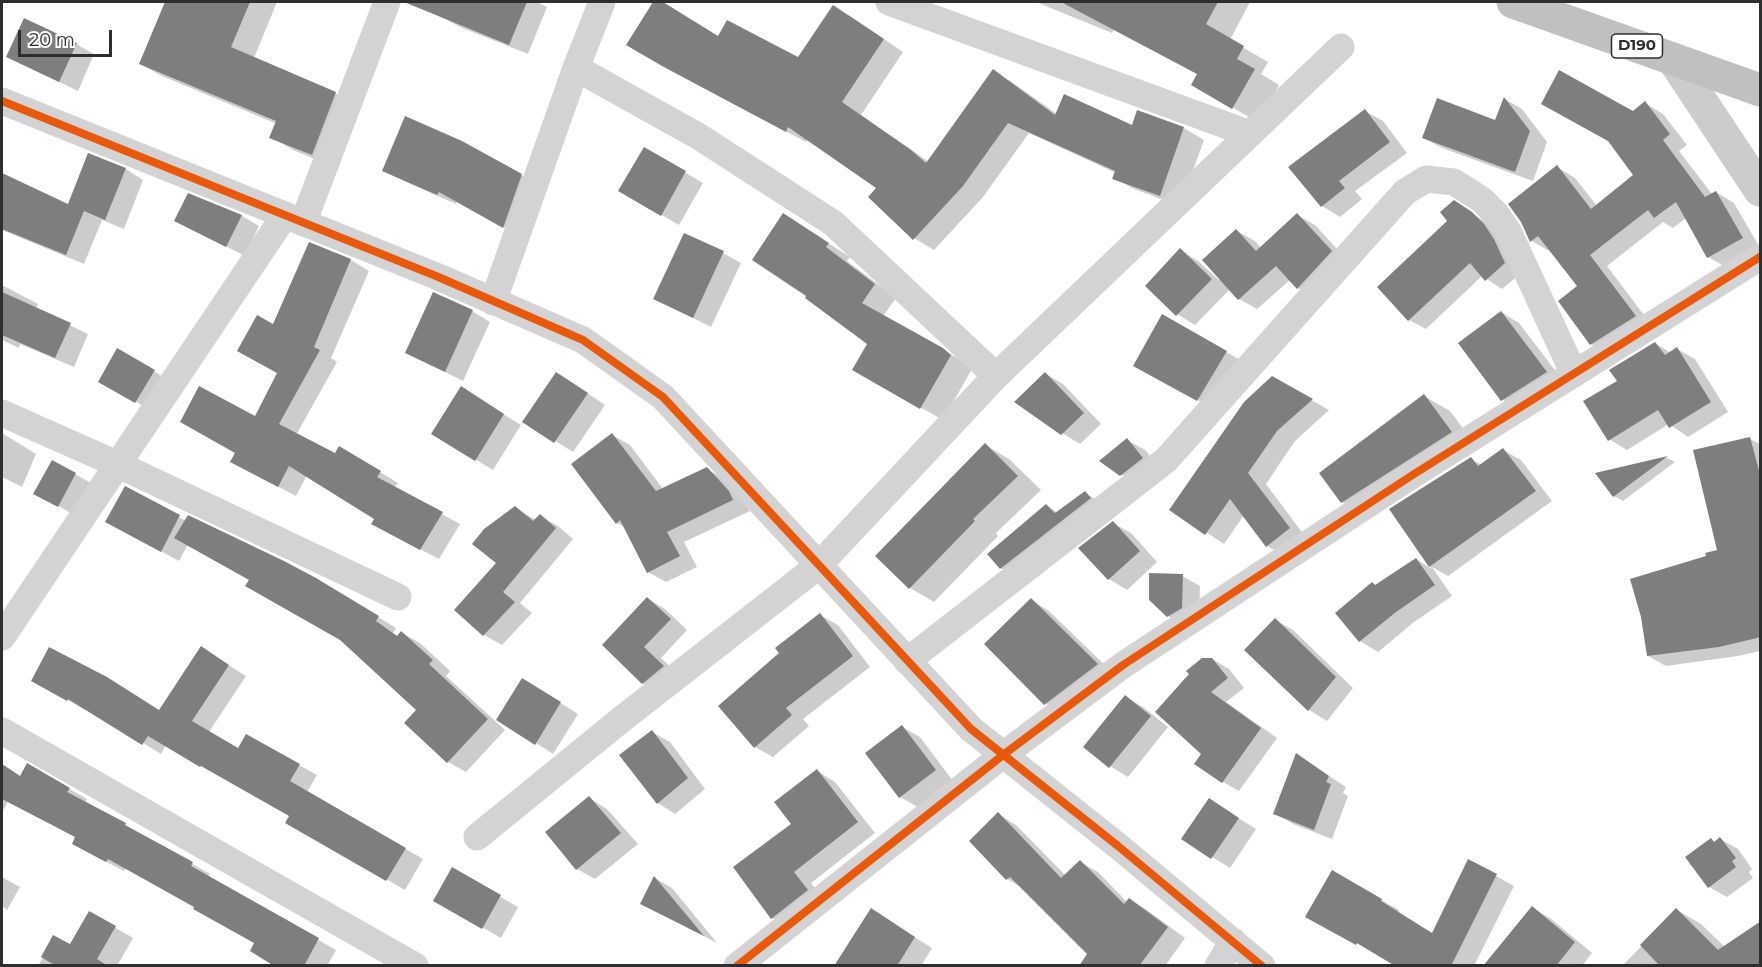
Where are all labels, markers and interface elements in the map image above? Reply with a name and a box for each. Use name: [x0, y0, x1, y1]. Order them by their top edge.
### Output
scale bar: [21, 18, 116, 56]
text: 20 m: [29, 29, 75, 51]
road number: D190: [1612, 34, 1662, 58]

